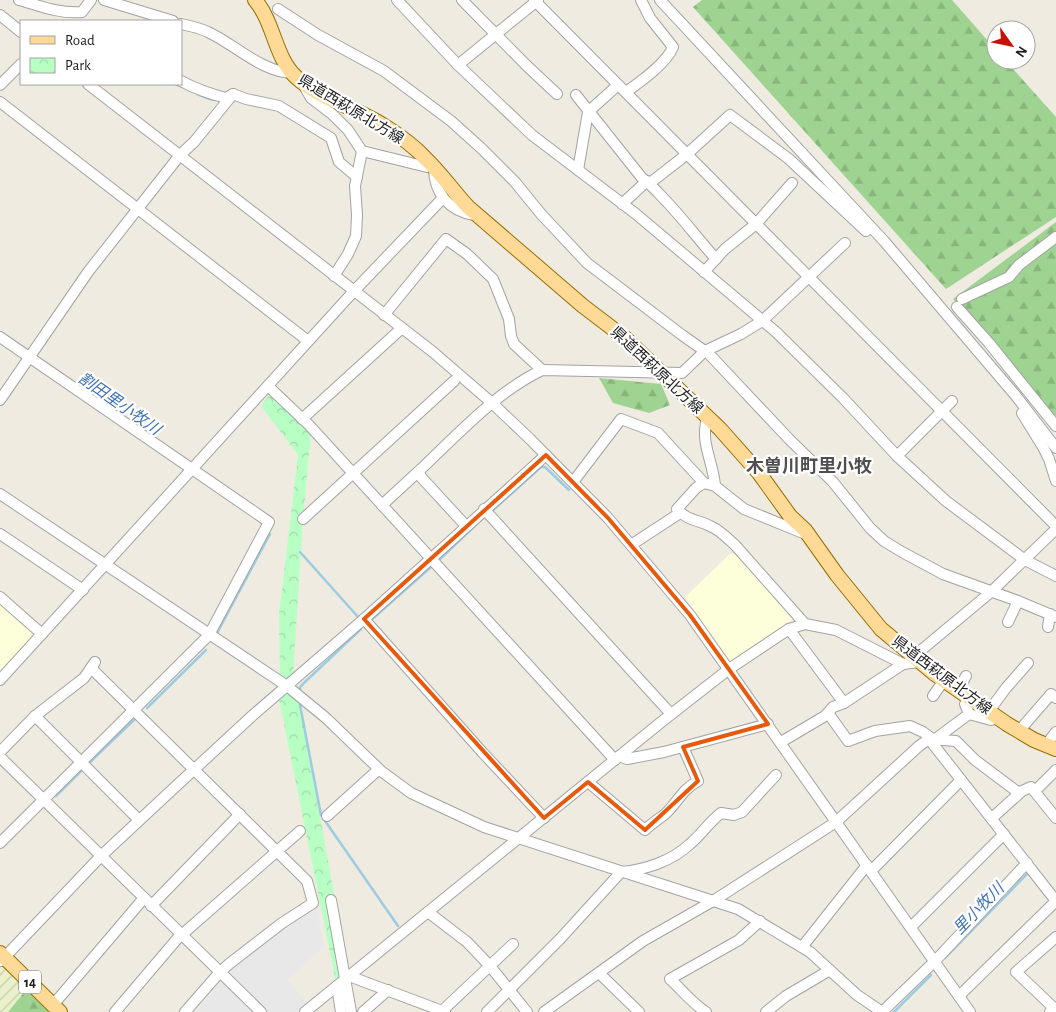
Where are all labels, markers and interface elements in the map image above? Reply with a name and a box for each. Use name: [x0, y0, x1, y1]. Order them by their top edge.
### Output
legend: [20, 20, 182, 85]
north arrow: [986, 20, 1036, 70]
text: Road: [65, 33, 95, 48]
text: N: [1013, 44, 1030, 59]
text: Park: [65, 58, 91, 73]
street label: 県道西萩原北方線: [295, 70, 407, 147]
street label: 県道西萩原北方線: [608, 322, 707, 417]
water label: 割田里小牧川: [76, 369, 166, 439]
district label: 木曽川町里小牧: [746, 456, 872, 476]
street label: 県道西萩原北方線: [889, 632, 995, 718]
water label: 里小牧川: [950, 878, 1008, 937]
road number: 14: [19, 970, 41, 994]

